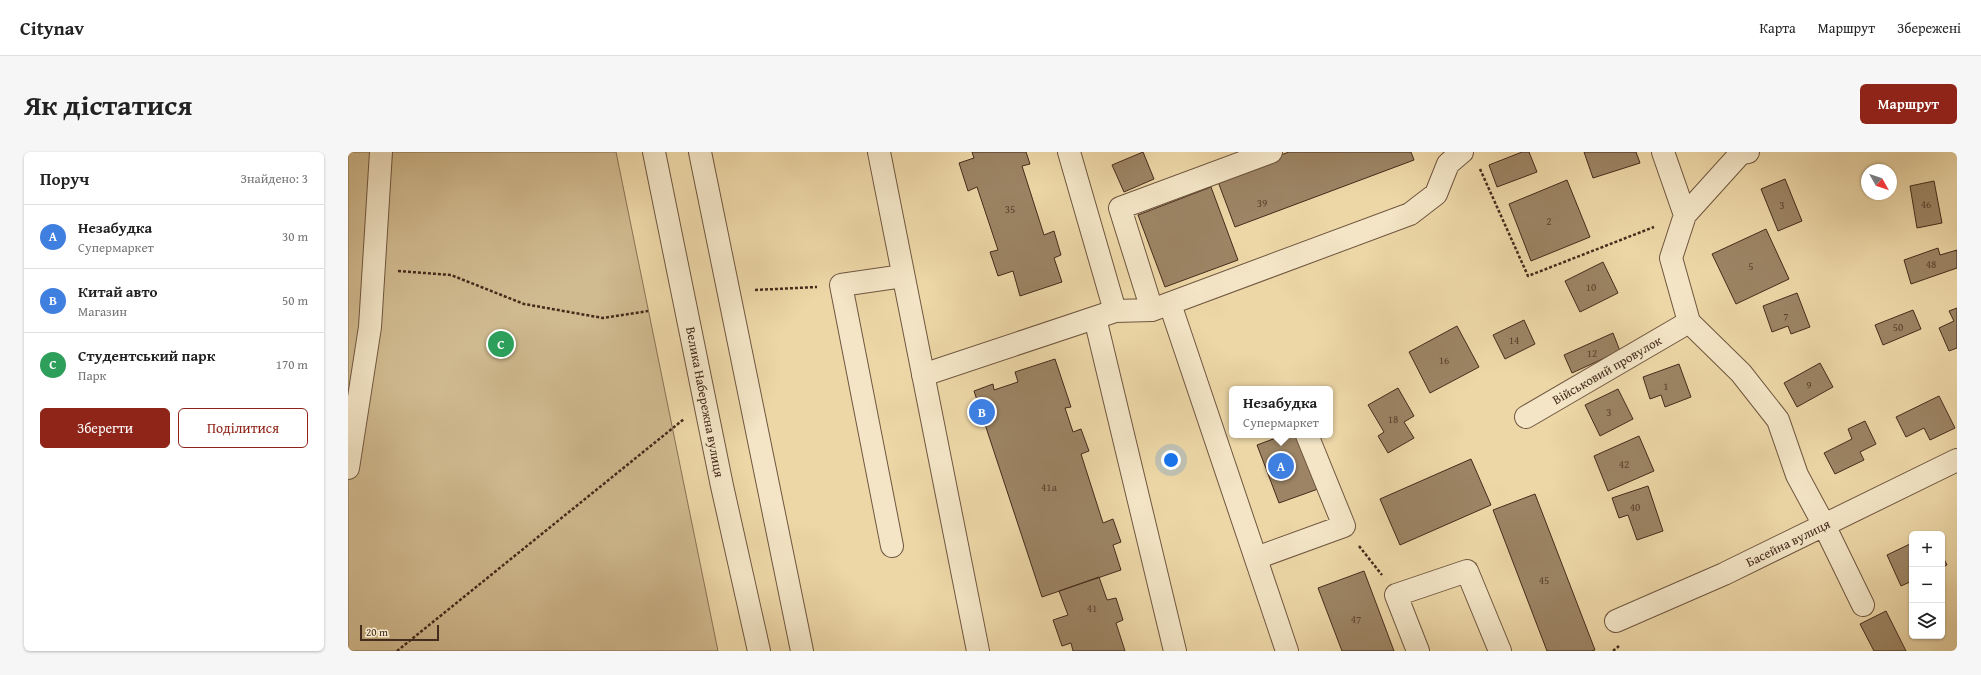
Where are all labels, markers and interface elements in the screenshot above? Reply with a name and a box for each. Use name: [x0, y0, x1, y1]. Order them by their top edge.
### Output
text: Citynav: [20, 14, 84, 42]
text: Карта: [1760, 18, 1796, 38]
text: Маршрут: [1818, 18, 1875, 38]
text: Збережені: [1897, 18, 1961, 38]
text: Як дістатися: [24, 84, 192, 125]
button: Маршрут: [1860, 84, 1957, 124]
north arrow: [1861, 164, 1897, 200]
text: Поруч: [40, 166, 89, 191]
text: Знайдено: 3: [240, 169, 308, 188]
house number: 39: [1257, 195, 1267, 211]
house number: 46: [1921, 196, 1931, 212]
house number: 3: [1779, 197, 1785, 213]
house number: 35: [1005, 201, 1015, 217]
house number: 2: [1546, 213, 1552, 229]
text: Незабудка: [78, 217, 152, 238]
text: A: [49, 227, 57, 246]
text: 30 m: [282, 227, 308, 246]
text: Супермаркет: [78, 238, 154, 257]
house number: 48: [1926, 256, 1936, 272]
house number: 5: [1748, 258, 1754, 274]
house number: 10: [1586, 279, 1596, 295]
text: Китай авто: [78, 281, 157, 302]
text: B: [49, 291, 57, 310]
text: 50 m: [282, 291, 308, 310]
text: Магазин: [78, 302, 127, 321]
house number: 7: [1783, 308, 1789, 324]
house number: 50: [1893, 319, 1903, 335]
street label: Велика Набережна вулиця: [681, 325, 729, 479]
pin: C: [488, 329, 514, 359]
street label: Військовий провулок: [1549, 331, 1665, 409]
house number: 14: [1509, 332, 1519, 348]
text: Студентський парк: [78, 345, 215, 366]
house number: 12: [1587, 345, 1597, 361]
house number: 16: [1439, 352, 1449, 368]
text: C: [49, 355, 57, 374]
text: 170 m: [276, 355, 308, 374]
text: Парк: [78, 366, 106, 385]
house number: 9: [1806, 377, 1812, 393]
house number: 1: [1663, 378, 1669, 394]
popup: [1229, 386, 1333, 438]
text: Незабудка: [1243, 392, 1317, 413]
pin: B: [969, 397, 995, 427]
house number: 3: [1606, 404, 1612, 420]
button: Зберегти: [40, 408, 170, 448]
button: Поділитися: [178, 408, 308, 448]
house number: 18: [1388, 411, 1398, 427]
text: Супермаркет: [1243, 413, 1319, 432]
your location: [1161, 450, 1181, 470]
pin: A: [1268, 451, 1294, 481]
house number: 42: [1619, 456, 1629, 472]
house number: 41а: [1041, 479, 1058, 495]
house number: 40: [1630, 499, 1640, 515]
street label: Басейна вулиця: [1743, 514, 1834, 572]
map controls: [1909, 531, 1945, 639]
button: +: [1909, 531, 1945, 567]
button: −: [1909, 567, 1945, 603]
house number: 45: [1539, 572, 1549, 588]
house number: 41: [1087, 600, 1097, 616]
button: layers: [1909, 603, 1945, 639]
house number: 47: [1351, 611, 1361, 627]
scale bar: [360, 623, 439, 642]
text: 20 m: [366, 624, 388, 640]

